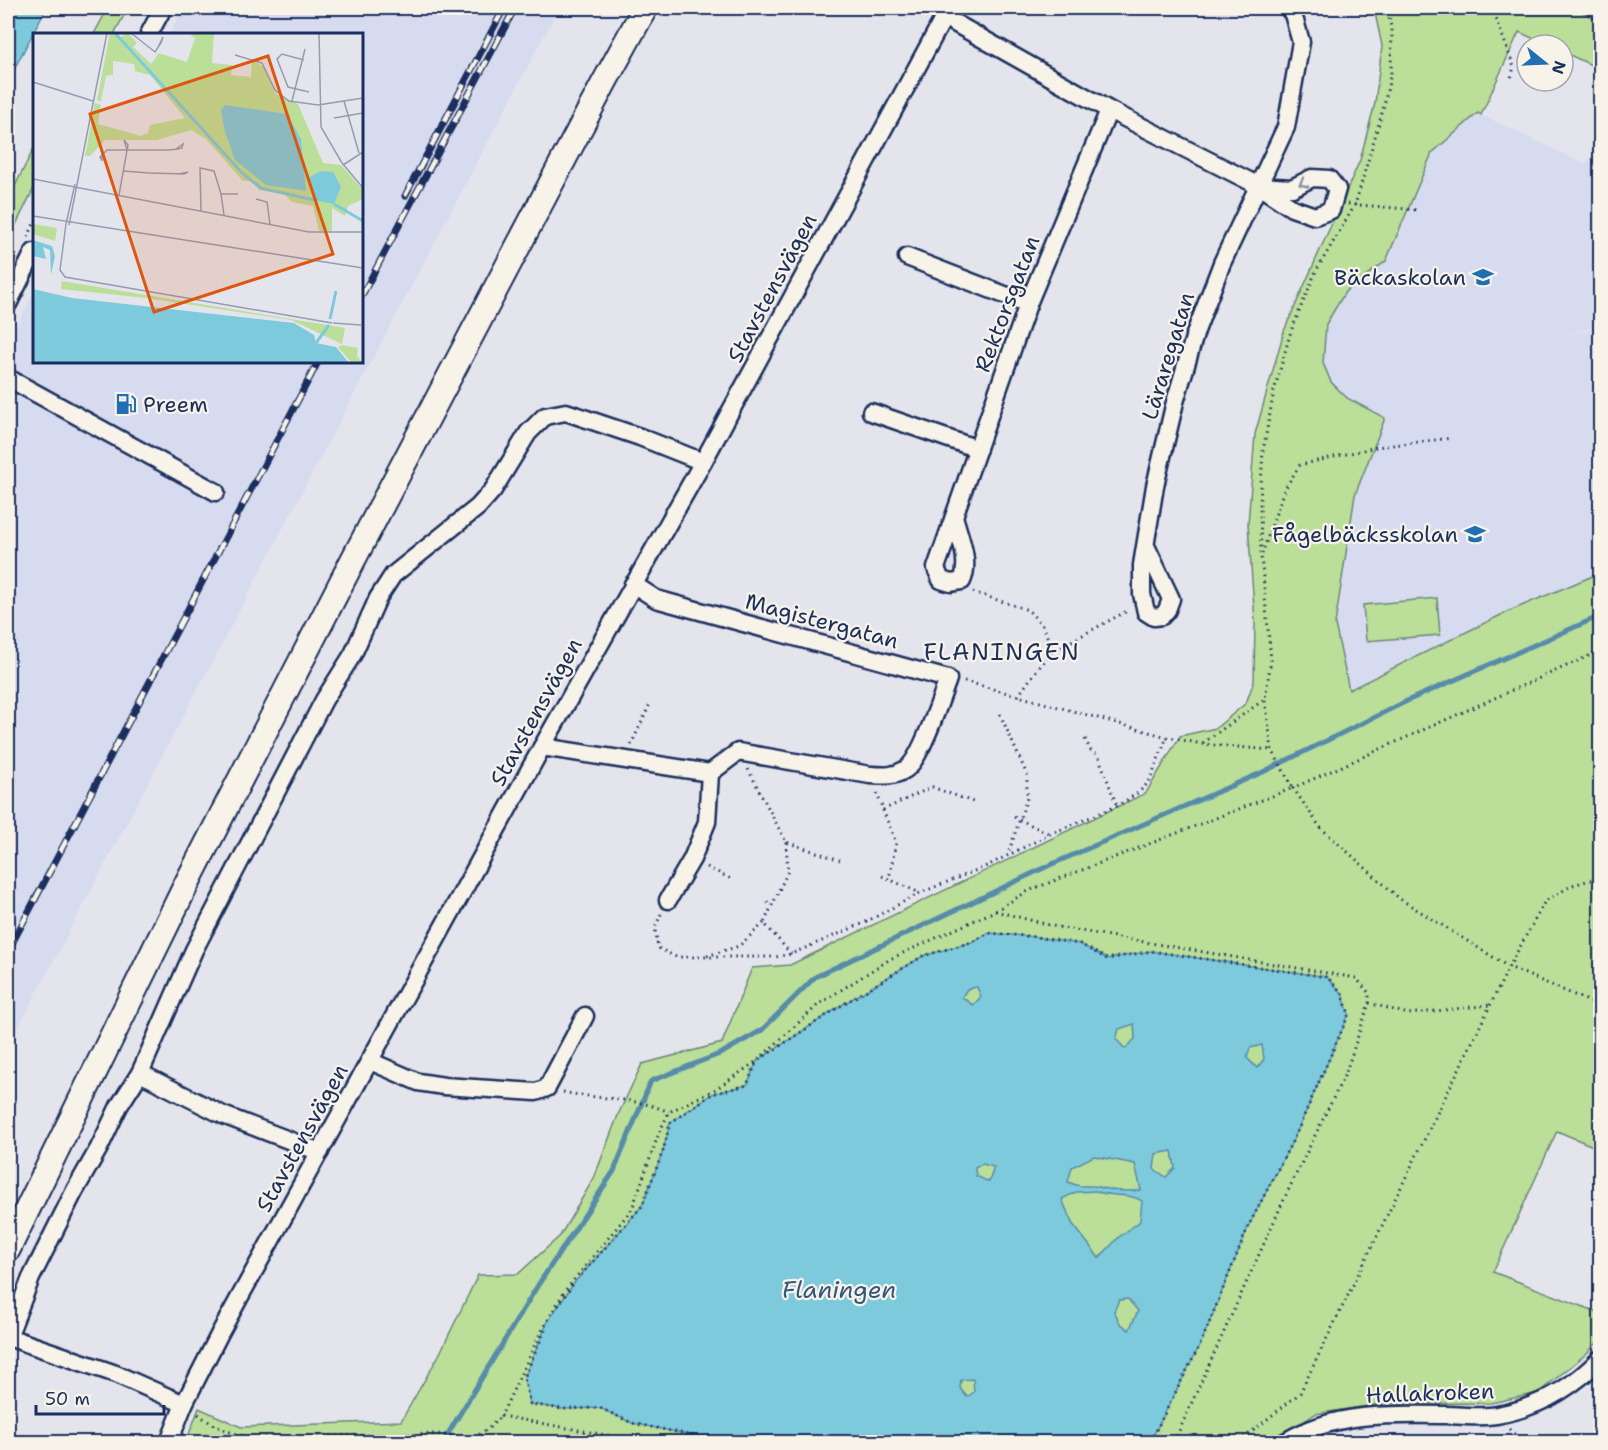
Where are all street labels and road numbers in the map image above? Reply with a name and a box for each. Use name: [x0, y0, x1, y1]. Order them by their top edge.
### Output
street label: Stavstensvägen: [721, 208, 823, 368]
street label: Rektorsgatan: [968, 232, 1046, 376]
street label: Läraregatan: [1135, 289, 1201, 423]
street label: Magistergatan: [742, 587, 902, 655]
street label: Stavstensvägen: [483, 633, 589, 791]
street label: Stavstensvägen: [249, 1059, 355, 1217]
street label: Hallakroken: [1365, 1376, 1495, 1410]

